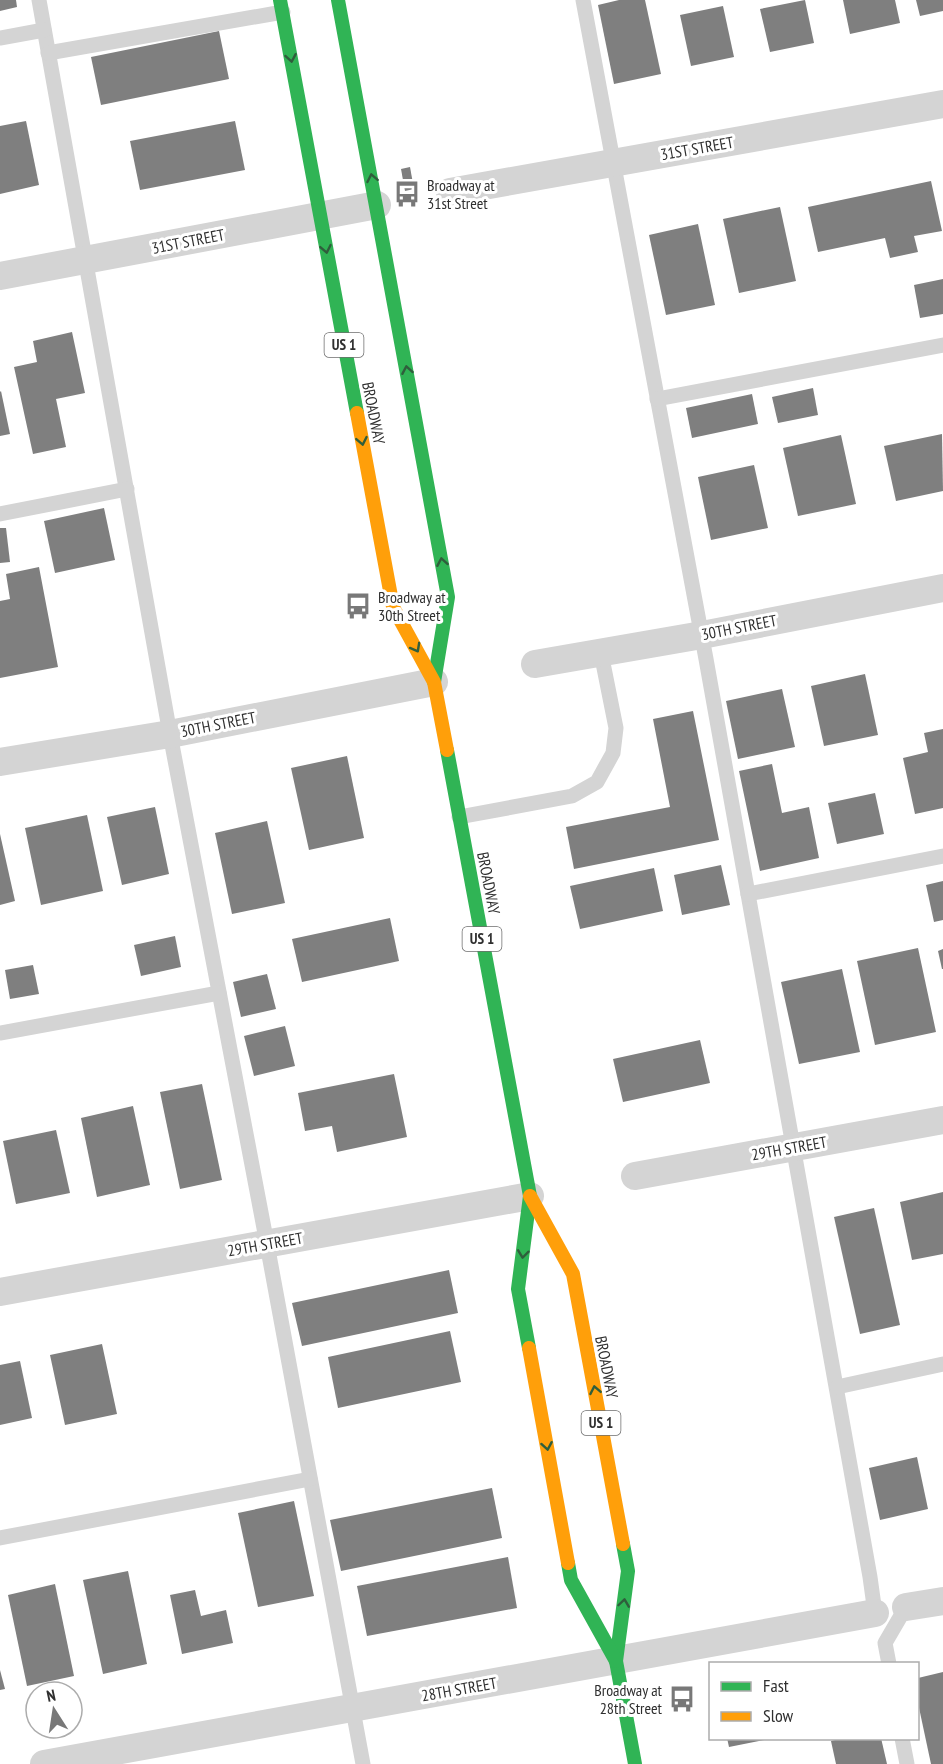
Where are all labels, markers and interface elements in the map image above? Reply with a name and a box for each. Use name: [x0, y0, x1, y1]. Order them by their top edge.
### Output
one-way arrow: [284, 52, 297, 62]
street label: 31ST STREET: [659, 132, 735, 164]
one-way arrow: [366, 173, 379, 183]
place label: Broadway at 31st Street: [427, 175, 495, 213]
bus stop icon: Broadway at 31st Street: [392, 179, 422, 209]
street label: 31ST STREET: [150, 224, 226, 258]
one-way arrow: [319, 244, 332, 254]
road number: US 1: [324, 333, 364, 357]
one-way arrow: [401, 365, 414, 375]
street label: BROADWAY: [358, 380, 390, 447]
one-way arrow: [355, 436, 368, 446]
one-way arrow: [436, 557, 448, 566]
place label: Broadway at 30th Street: [378, 587, 446, 625]
bus stop icon: Broadway at 30th Street: [343, 591, 373, 621]
street label: 30TH STREET: [700, 610, 778, 644]
one-way arrow: [409, 642, 420, 652]
street label: 30TH STREET: [179, 707, 257, 741]
street label: BROADWAY: [473, 850, 505, 917]
road number: US 1: [462, 927, 502, 951]
street label: 29TH STREET: [750, 1132, 828, 1164]
street label: 29TH STREET: [226, 1228, 304, 1260]
one-way arrow: [517, 1249, 529, 1259]
street label: BROADWAY: [591, 1334, 623, 1401]
one-way arrow: [589, 1386, 602, 1396]
road number: US 1: [582, 1411, 620, 1435]
one-way arrow: [540, 1441, 553, 1451]
one-way arrow: [617, 1598, 629, 1608]
legend: [709, 1662, 919, 1740]
street label: 28TH STREET: [420, 1673, 498, 1705]
text: Fast: [763, 1674, 789, 1697]
north arrow: [24, 1680, 84, 1740]
place label: Broadway at 28th Street: [594, 1680, 663, 1718]
bus stop icon: Broadway at 28th Street: [667, 1684, 697, 1714]
text: N: [45, 1685, 57, 1706]
text: Slow: [763, 1704, 794, 1727]

